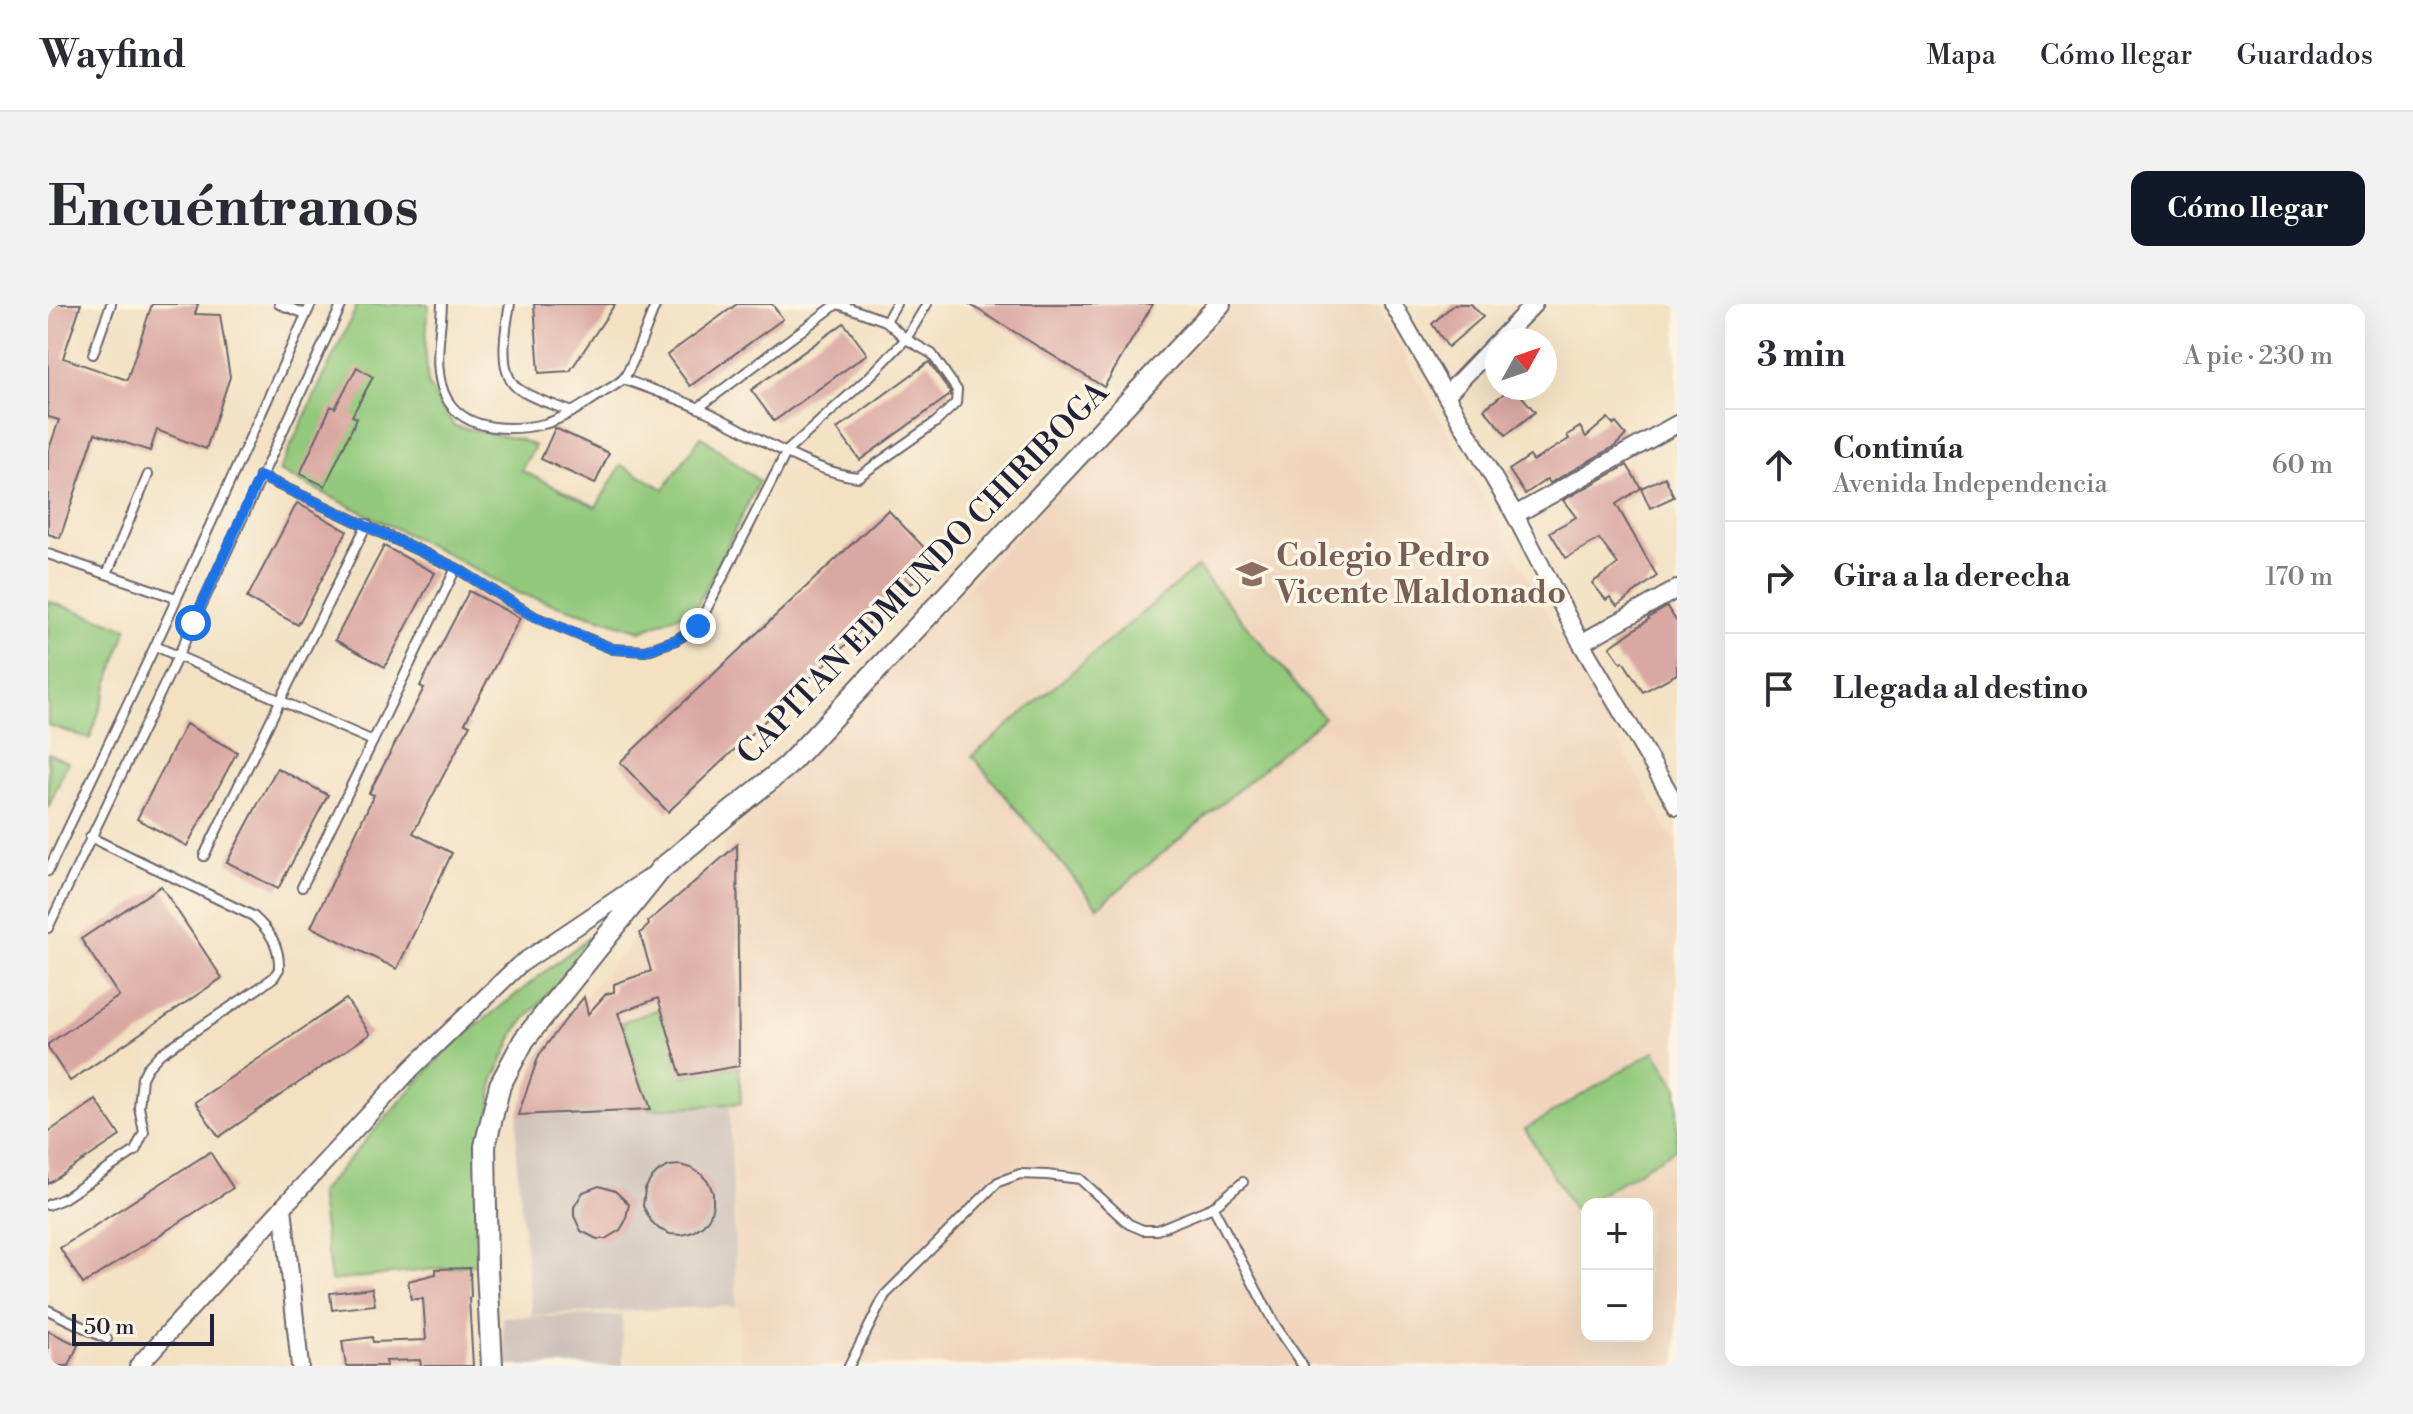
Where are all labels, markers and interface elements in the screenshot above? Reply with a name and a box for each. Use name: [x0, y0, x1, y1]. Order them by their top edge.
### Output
text: Wayfind: [40, 32, 186, 79]
text: Mapa: [1927, 38, 1996, 73]
text: Cómo llegar: [2040, 38, 2192, 73]
text: Guardados: [2236, 38, 2373, 73]
button: Cómo llegar: [2131, 171, 2365, 246]
text: Encuéntranos: [48, 173, 419, 243]
north arrow: [1485, 328, 1557, 400]
text: 3 min: [1757, 335, 1846, 377]
text: A pie · 230 m: [2183, 340, 2333, 372]
street label: CAPITAN EDMUNDO CHIRIBOGA: [729, 372, 1118, 773]
text: Continúa: [1833, 430, 1964, 468]
icon: ahead: [1757, 443, 1801, 487]
text: 60 m: [2272, 449, 2333, 481]
text: Avenida Independencia: [1833, 468, 2108, 500]
place label: Colegio Pedro Vicente Maldonado: [1275, 536, 1566, 613]
icon: right: [1757, 555, 1801, 599]
school or university icon: Colegio Pedro Vicente Maldonado: [1235, 557, 1269, 591]
text: Gira a la derecha: [1833, 558, 2070, 596]
text: 170 m: [2265, 561, 2333, 593]
route start: [175, 605, 211, 641]
route end: [680, 608, 716, 644]
icon: arrive: [1757, 667, 1801, 711]
text: Llegada al destino: [1833, 670, 2088, 708]
map controls: [1581, 1198, 1653, 1342]
button: +: [1581, 1198, 1653, 1270]
button: −: [1581, 1270, 1653, 1342]
scale bar: [72, 1310, 214, 1346]
text: 50 m: [84, 1314, 135, 1341]

